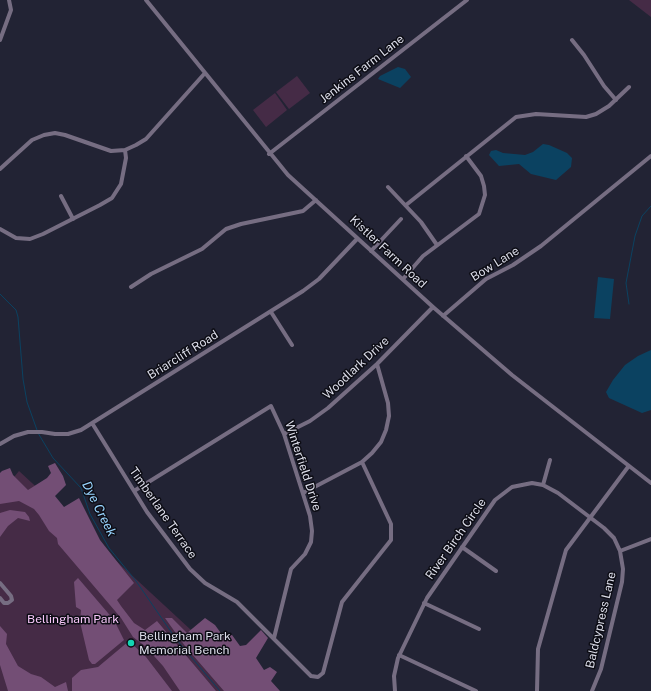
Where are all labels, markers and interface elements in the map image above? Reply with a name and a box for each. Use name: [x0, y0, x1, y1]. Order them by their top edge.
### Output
street label: Jenkins Farm Lane: [317, 32, 407, 106]
street label: Kistler Farm Road: [347, 213, 429, 291]
street label: Bow Lane: [468, 244, 522, 284]
street label: Briarcliff Road: [145, 328, 221, 382]
street label: Woodlark Drive: [320, 334, 392, 402]
street label: Winterfield Drive: [282, 419, 324, 513]
street label: Timberlane Terrace: [126, 465, 200, 561]
water label: Dye Creek: [78, 479, 120, 539]
street label: River Birch Circle: [423, 496, 489, 582]
street label: Baldcypress Lane: [583, 570, 619, 670]
park label: Bellingham Park: [27, 612, 119, 626]
place label: Bellingham Park Memorial Bench: [139, 629, 231, 657]
marker: Bellingham Park Memorial Bench: [126, 638, 136, 648]

